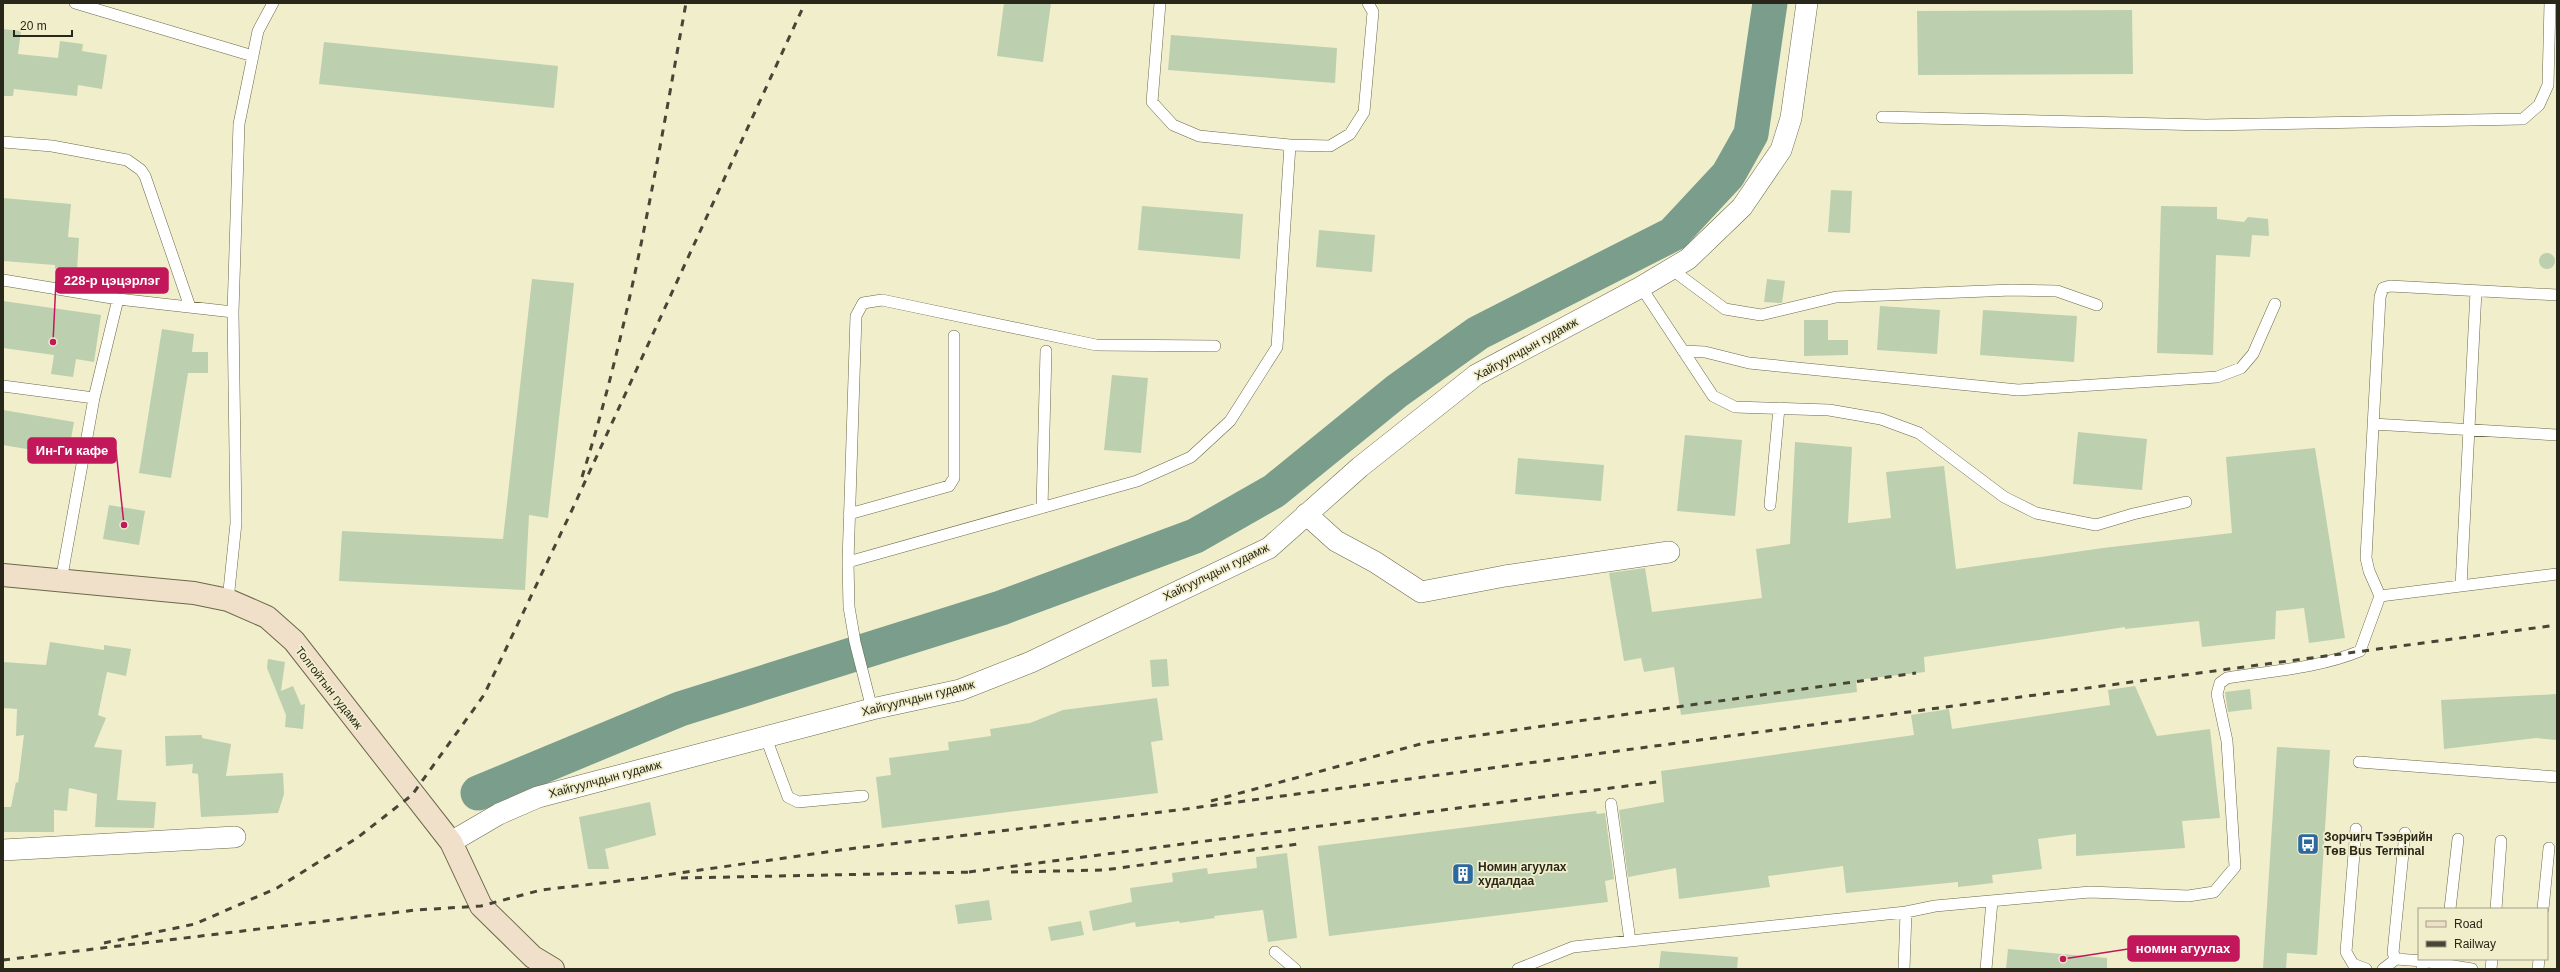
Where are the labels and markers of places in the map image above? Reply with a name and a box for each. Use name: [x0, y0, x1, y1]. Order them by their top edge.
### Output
callout: 228-р цэцэрлэг: [56, 268, 168, 293]
callout: Ин-Ги кафе: [28, 438, 116, 463]
place label: Зорчигч Тээврийн Төв Bus Terminal: [2324, 830, 2433, 858]
bus stop icon: Зорчигч Тээврийн Төв Bus Terminal: [2295, 831, 2321, 857]
place label: Номин агуулах худалдаа: [1478, 860, 1567, 888]
building icon: Номин агуулах худалдаа: [1450, 861, 1476, 887]
callout: номин агуулах: [2128, 936, 2239, 961]

